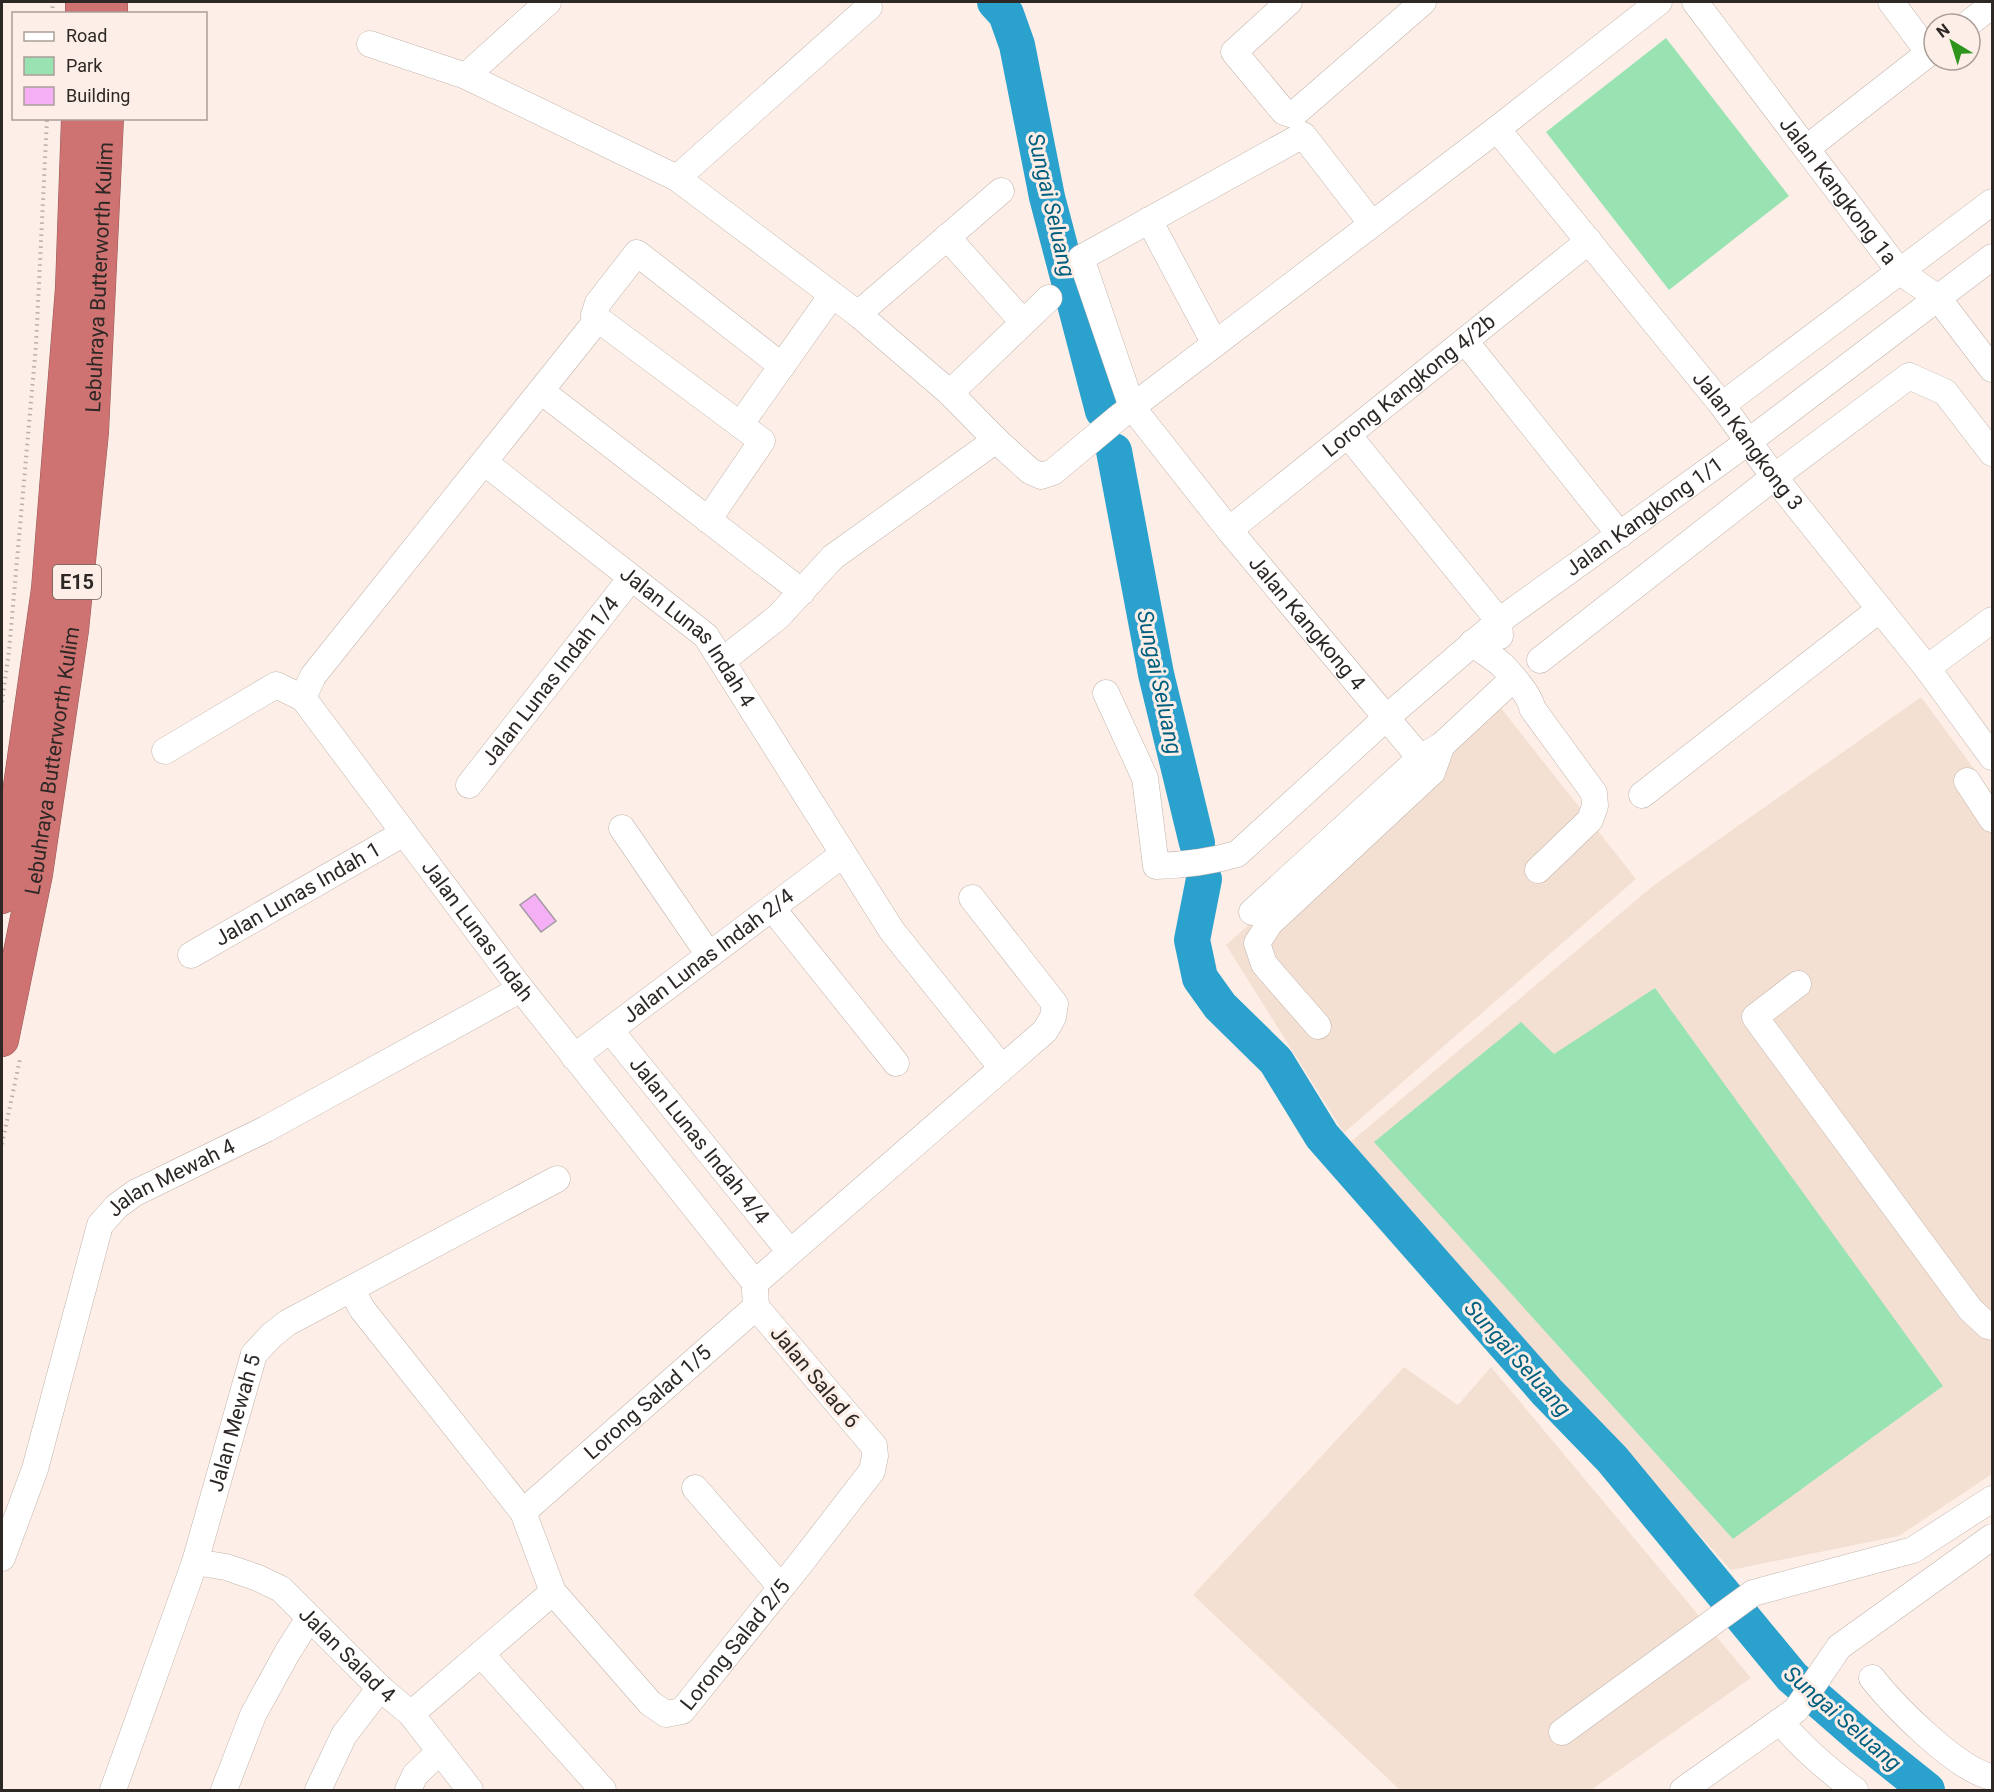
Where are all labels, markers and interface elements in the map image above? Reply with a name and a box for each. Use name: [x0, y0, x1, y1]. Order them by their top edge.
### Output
legend: [12, 12, 207, 120]
north arrow: [1922, 12, 1982, 72]
text: N: [1933, 20, 1953, 42]
text: Road: [66, 25, 107, 46]
text: Park: [66, 55, 103, 76]
text: Building: [66, 85, 130, 106]
street label: Jalan Kangkong 1a: [1775, 112, 1902, 269]
water label: Sungai Seluang: [1023, 131, 1080, 279]
street label: Lebuhraya Butterworth Kulim: [81, 141, 118, 413]
street label: Lorong Kangkong 4/2b: [1318, 309, 1500, 462]
street label: Jalan Kangkong 3: [1688, 367, 1808, 515]
street label: Jalan Kangkong 1/1: [1561, 452, 1728, 581]
street label: Jalan Kangkong 4: [1244, 551, 1370, 695]
street label: Jalan Lunas Indah 4: [615, 561, 760, 712]
road number: E15: [53, 565, 101, 599]
street label: Jalan Lunas Indah 1/4: [477, 592, 624, 770]
water label: Sungai Seluang: [1132, 608, 1187, 756]
street label: Lebuhraya Butterworth Kulim: [20, 625, 84, 897]
street label: Jalan Lunas Indah 1: [211, 837, 385, 951]
street label: Jalan Lunas Indah: [417, 856, 538, 1006]
street label: Jalan Lunas Indah 2/4: [618, 884, 798, 1028]
street label: Jalan Lunas Indah 4/4: [625, 1052, 774, 1229]
street label: Jalan Mewah 4: [102, 1134, 239, 1221]
water label: Sungai Seluang: [1459, 1295, 1576, 1421]
street label: Jalan Salad 6: [765, 1321, 865, 1433]
street label: Lorong Salad 1/5: [579, 1340, 716, 1464]
street label: Jalan Mewah 5: [204, 1351, 265, 1494]
street label: Lorong Salad 2/5: [676, 1575, 795, 1715]
street label: Jalan Salad 4: [294, 1602, 400, 1708]
water label: Sungai Seluang: [1779, 1661, 1906, 1776]

